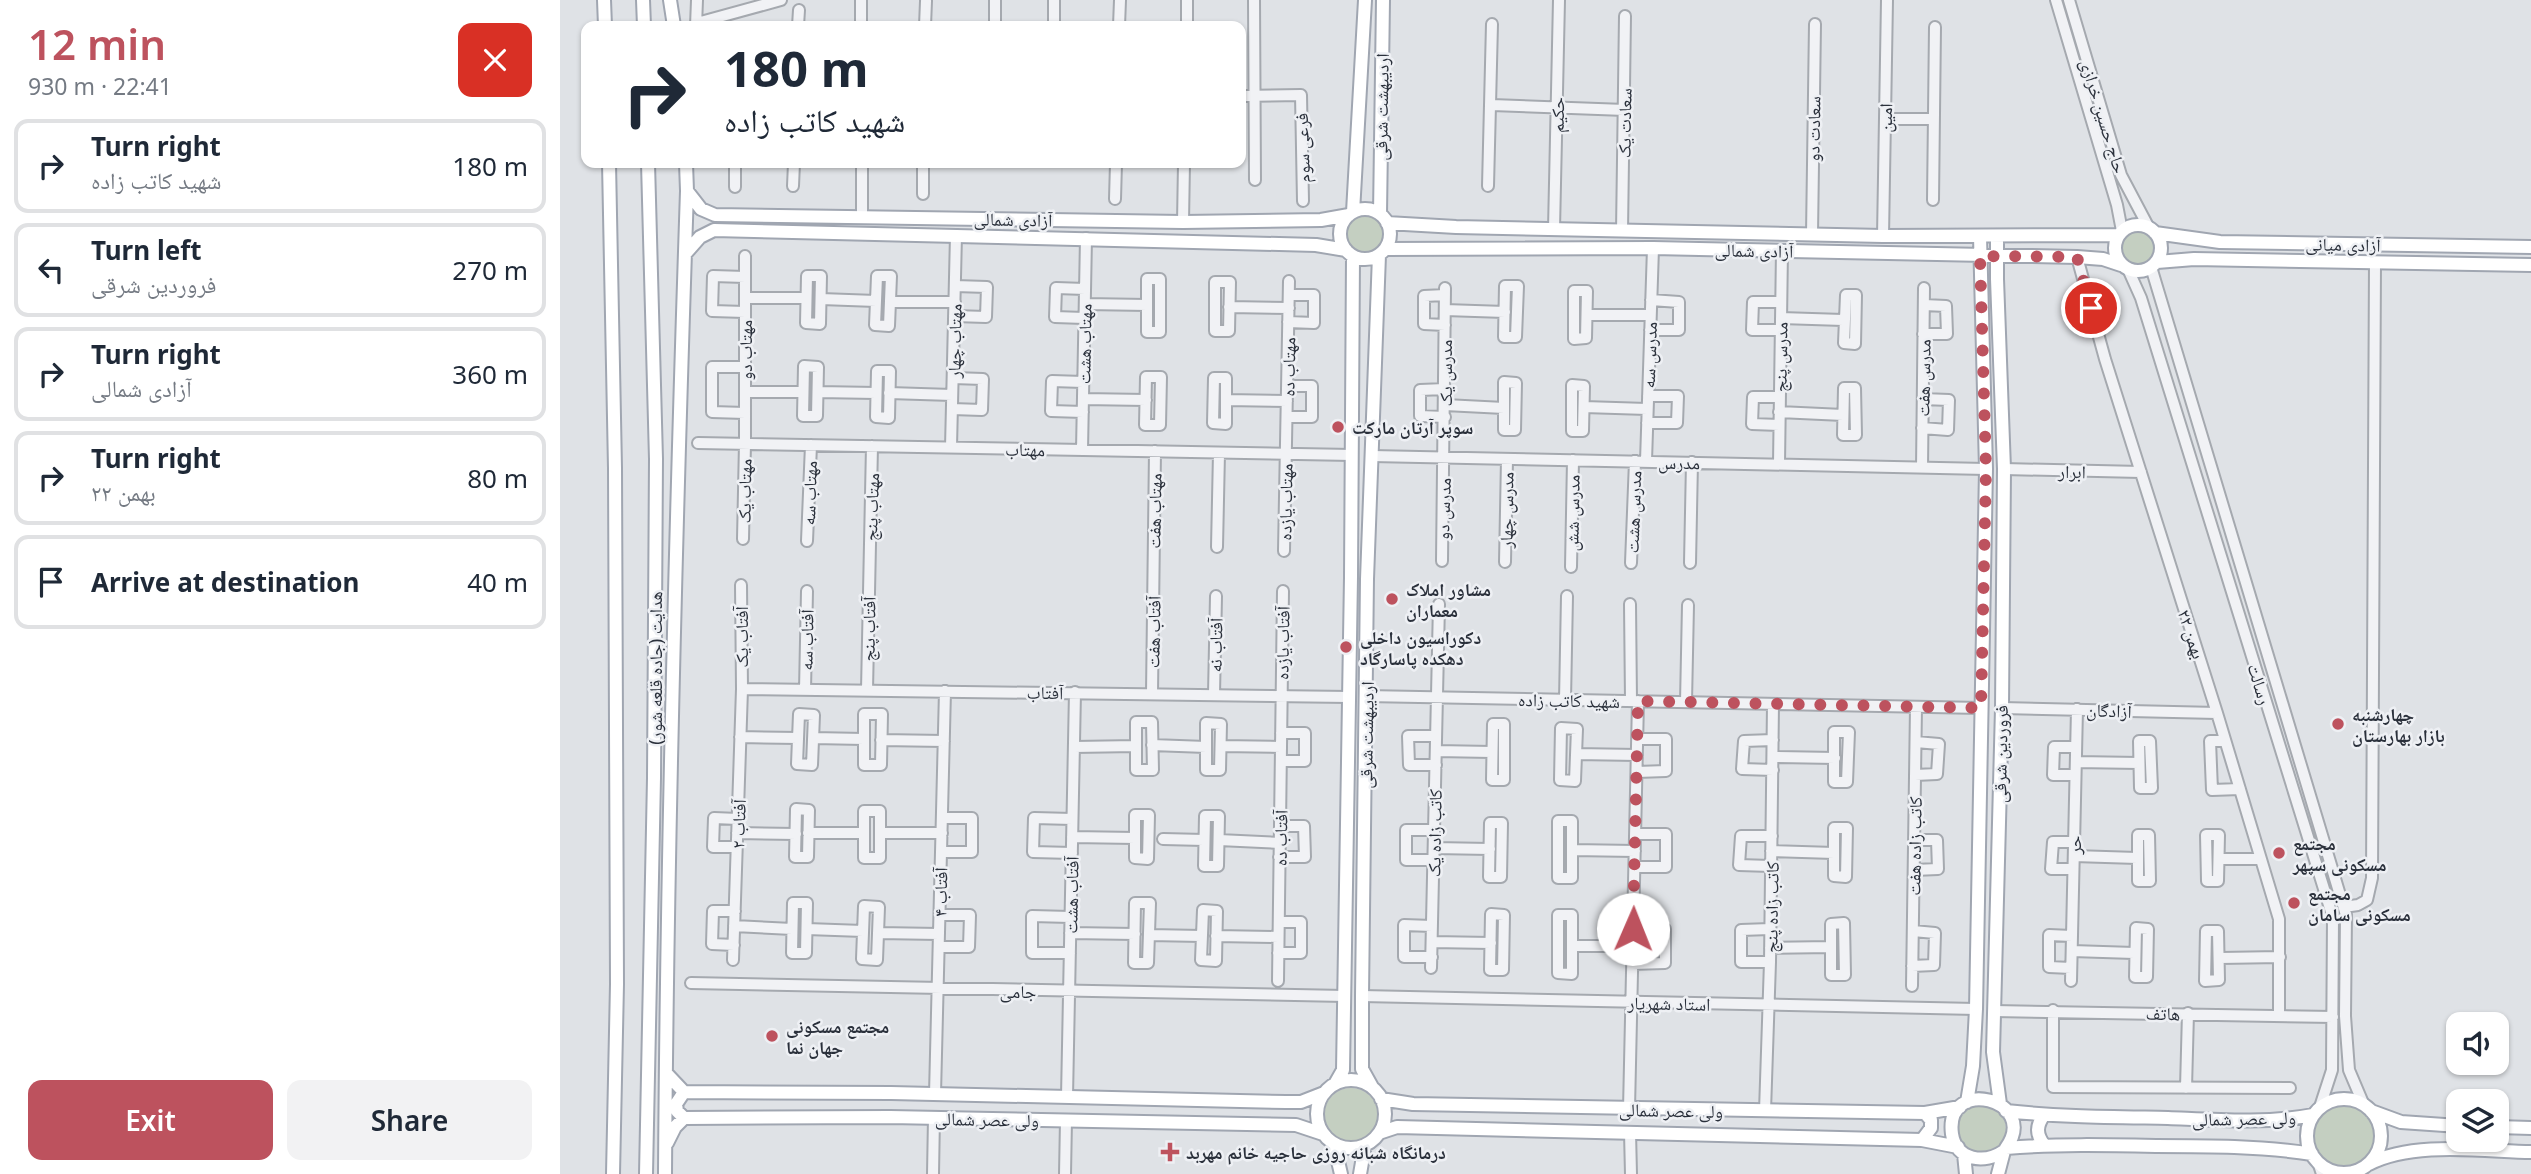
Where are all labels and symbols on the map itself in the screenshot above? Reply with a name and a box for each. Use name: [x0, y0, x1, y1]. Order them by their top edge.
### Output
street label: اردیبهشت شرقی: [1368, 53, 1394, 161]
street label: حاج حسین خرازی: [2074, 56, 2133, 176]
street label: سعادت یک: [1611, 88, 1637, 158]
street label: سعادت دو: [1800, 96, 1826, 162]
street label: حکیم: [1545, 97, 1570, 133]
street label: امین: [1873, 103, 1897, 133]
street label: فرعی سوم: [1289, 113, 1316, 183]
street label: آزادی شمالی: [973, 206, 1053, 232]
street label: آزادی میانی: [2305, 231, 2381, 257]
street label: آزادی شمالی: [1714, 237, 1794, 263]
pin: [2061, 278, 2121, 338]
street label: مهتاب چهار: [941, 304, 967, 379]
street label: مهتاب هشت: [1071, 304, 1097, 384]
street label: مهتاب دو: [733, 320, 757, 380]
street label: مدرس سه: [1636, 321, 1662, 389]
street label: مدرس پنج: [1767, 322, 1794, 392]
street label: مهتاب ده: [1275, 337, 1301, 397]
street label: مدرس هفت: [1910, 339, 1936, 417]
street label: مدرس یک: [1433, 340, 1457, 406]
place label: سوپر آرتان مارکت: [1352, 415, 1473, 439]
marker: سوپر آرتان مارکت: [1330, 419, 1346, 435]
street label: مهتاب: [1005, 437, 1045, 461]
street label: مدرس: [1658, 450, 1700, 474]
street label: مهتاب یک: [731, 458, 757, 524]
street label: ابرار: [2057, 459, 2086, 483]
street label: مهتاب سه: [796, 460, 822, 526]
street label: مهتاب یازده: [1272, 463, 1298, 541]
street label: مدرس هشت: [1620, 470, 1646, 554]
street label: مدرس چهار: [1493, 472, 1519, 549]
street label: مهتاب پنج: [858, 473, 885, 541]
street label: مهتاب هفت: [1141, 473, 1167, 549]
street label: مدرس شش: [1559, 474, 1585, 552]
street label: مدرس دو: [1430, 477, 1456, 541]
place label: مشاور املاک معماران: [1406, 577, 1491, 622]
street label: هدایت (جاده قلعه شور): [643, 591, 667, 745]
marker: مشاور املاک معماران: [1384, 591, 1400, 607]
street label: آفتاب هفت: [1140, 595, 1166, 668]
street label: آفتاب پنج: [855, 596, 882, 662]
street label: آفتاب یازده: [1269, 605, 1295, 680]
street label: آفتاب یک: [729, 606, 753, 668]
street label: ۲۲ بهمن: [2173, 606, 2211, 662]
street label: آفتاب سه: [793, 609, 819, 671]
street label: آفتاب نه: [1203, 617, 1227, 672]
place label: دکوراسیون داخلی دهکده پاسارگاد: [1360, 625, 1482, 670]
marker: دکوراسیون داخلی دهکده پاسارگاد: [1338, 639, 1354, 655]
street label: رسالت: [2242, 660, 2278, 708]
street label: آفتاب: [1026, 680, 1064, 704]
street label: اردیبهشت شرقی: [1353, 681, 1379, 789]
street label: شهید کاتب زاده: [1518, 687, 1620, 713]
street label: آزادگان: [2086, 697, 2133, 723]
place label: چهارشنبه بازار بهارستان: [2352, 702, 2445, 747]
street label: فروردین شرقی: [1987, 705, 2013, 803]
marker: چهارشنبه بازار بهارستان: [2330, 716, 2346, 732]
street label: کاتب زاده یک: [1421, 788, 1447, 877]
street label: کاتب زاده هفت: [1901, 796, 1927, 896]
street label: آفتاب ۲: [725, 798, 751, 849]
street label: آفتاب ده: [1268, 809, 1292, 866]
place label: مجتمع مسکونی سپهر: [2292, 831, 2387, 876]
street label: حر: [2062, 835, 2086, 856]
marker: مجتمع مسکونی سپهر: [2271, 845, 2287, 861]
street label: آفتاب هشت: [1058, 856, 1084, 934]
street label: کاتب زاده پنج: [1758, 860, 1785, 953]
street label: آفتاب ۴: [928, 867, 952, 917]
place label: مجتمع مسکونی سامان: [2308, 881, 2411, 926]
position arrow: [1596, 892, 1670, 966]
marker: مجتمع مسکونی سامان: [2286, 895, 2302, 911]
street label: جامی: [1000, 979, 1036, 1003]
street label: استاد شهریار: [1626, 990, 1711, 1016]
street label: هاتف: [2146, 1001, 2180, 1025]
place label: مجتمع مسکونی جهان نما: [786, 1014, 889, 1059]
marker: مجتمع مسکونی جهان نما: [764, 1028, 780, 1044]
street label: ولی عصر شمالی: [1619, 1097, 1723, 1123]
street label: ولی عصر شمالی: [2192, 1105, 2296, 1131]
street label: ولی عصر شمالی: [935, 1106, 1039, 1132]
place label: درمانگاه شبانه‌ روزی حاجیه‌ خانم مهربد: [1186, 1140, 1446, 1165]
marker: درمانگاه شبانه‌ روزی حاجیه‌ خانم مهربد: [1160, 1142, 1180, 1162]

